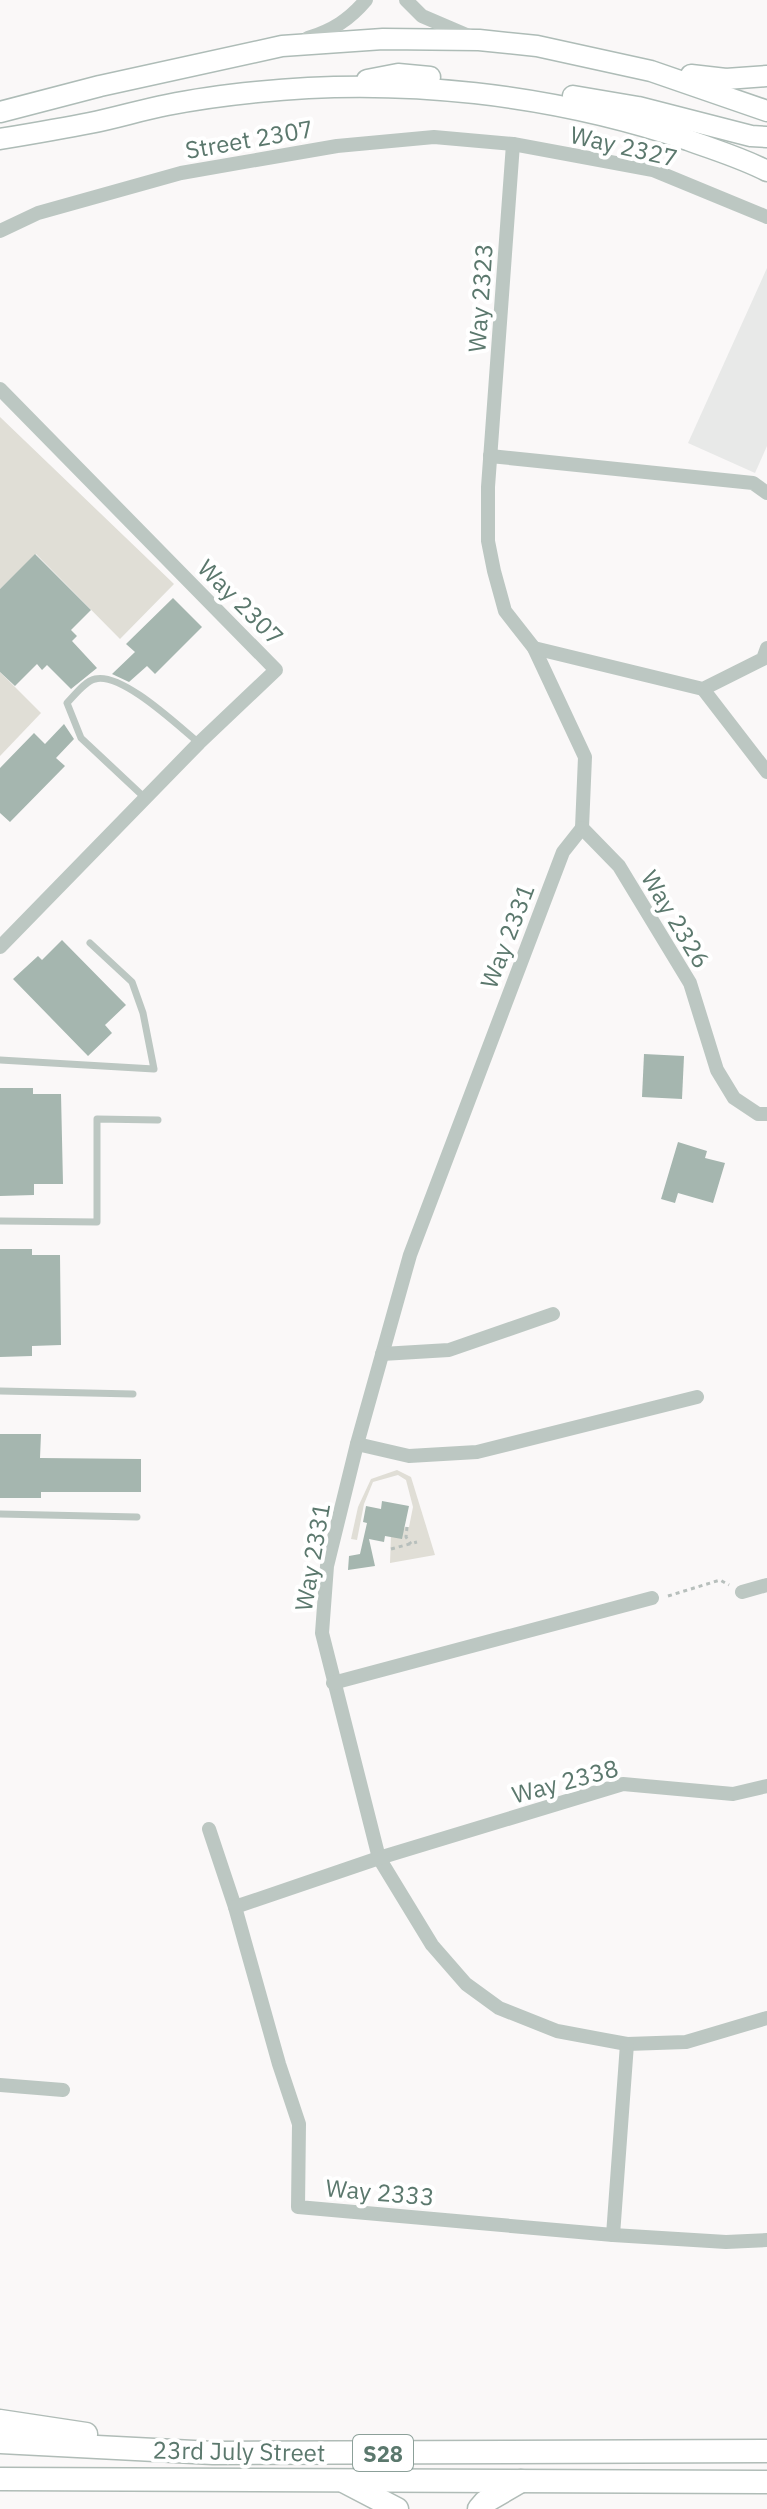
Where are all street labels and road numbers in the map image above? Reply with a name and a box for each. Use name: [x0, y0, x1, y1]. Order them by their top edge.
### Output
street label: Street 2307: [183, 112, 315, 166]
street label: Way 2327: [567, 118, 681, 174]
street label: Way 2323: [460, 242, 500, 354]
street label: Way 2307: [191, 552, 291, 652]
street label: Way 2326: [634, 864, 718, 974]
street label: Way 2331: [473, 879, 541, 993]
street label: Way 2331: [287, 1501, 337, 1613]
street label: Way 2338: [508, 1751, 622, 1811]
street label: Way 2333: [324, 2171, 436, 2213]
street label: 23rd July Street: [152, 2433, 326, 2469]
road number: S28: [353, 2435, 413, 2471]

